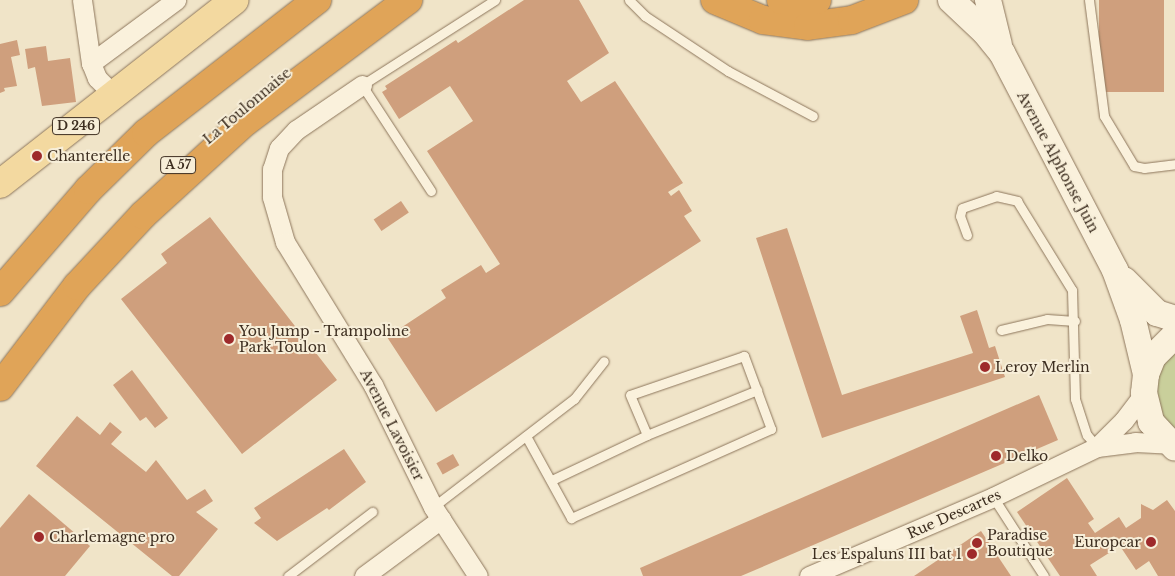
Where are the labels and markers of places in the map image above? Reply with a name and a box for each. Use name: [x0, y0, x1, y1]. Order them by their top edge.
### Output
place label: Chanterelle: [47, 148, 130, 164]
marker: Chanterelle: [31, 150, 43, 162]
place label: You Jump - Trampoline Park Toulon: [239, 323, 409, 356]
marker: You Jump - Trampoline Park Toulon: [223, 333, 235, 345]
place label: Leroy Merlin: [995, 359, 1090, 375]
marker: Leroy Merlin: [979, 361, 991, 373]
place label: Delko: [1006, 448, 1048, 464]
marker: Delko: [990, 450, 1002, 462]
place label: Paradise Boutique: [987, 527, 1053, 560]
place label: Charlemagne pro: [49, 529, 175, 545]
marker: Charlemagne pro: [33, 531, 45, 543]
place label: Europcar: [1074, 534, 1141, 550]
marker: Europcar: [1145, 536, 1157, 548]
marker: Paradise Boutique: [971, 537, 983, 549]
place label: Les Espaluns III bat 1: [812, 546, 962, 562]
marker: Les Espaluns III bat 1: [966, 548, 978, 560]

